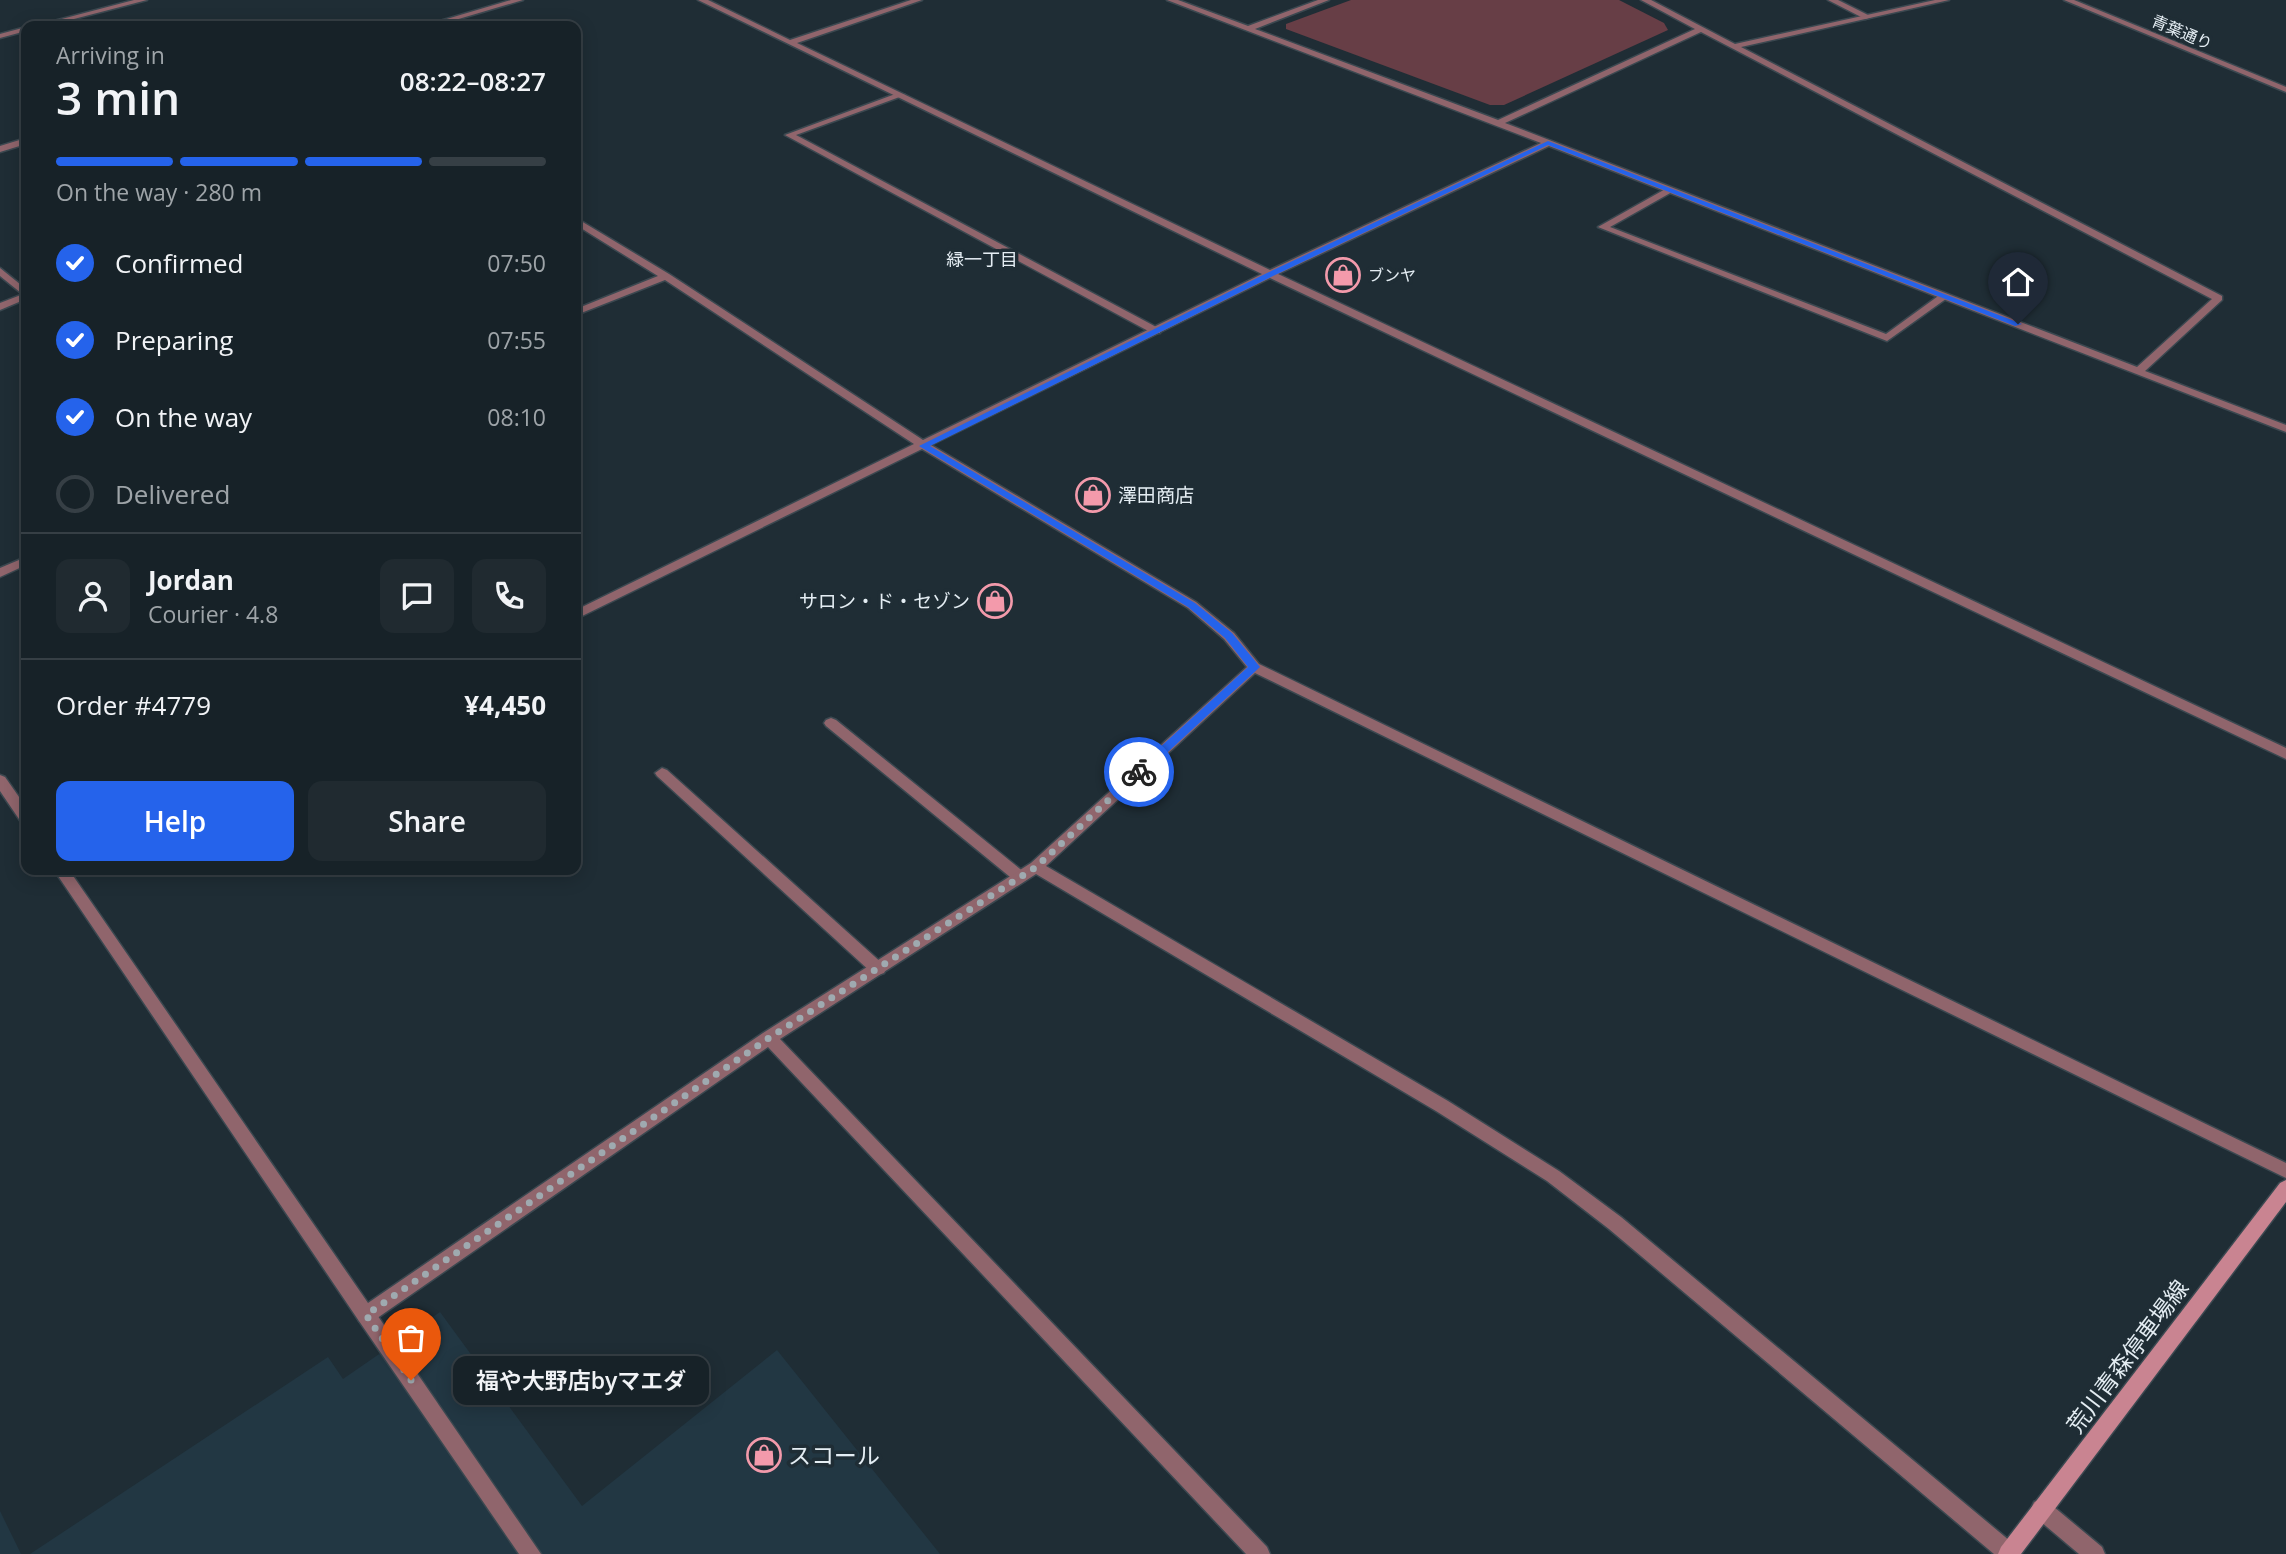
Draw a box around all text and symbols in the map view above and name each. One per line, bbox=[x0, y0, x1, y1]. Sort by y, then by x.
street label: 青葉通り bbox=[2148, 9, 2216, 55]
text: Arriving in bbox=[56, 39, 165, 71]
text: 08:22–08:27 bbox=[400, 63, 546, 99]
text: 3 min bbox=[56, 66, 180, 128]
text: On the way · 280 m bbox=[56, 176, 262, 208]
icon: check bbox=[56, 244, 94, 282]
text: Confirmed bbox=[115, 245, 243, 281]
text: 07:50 bbox=[487, 247, 546, 279]
district label: 緑一丁目 bbox=[946, 247, 1018, 271]
pin bbox=[1988, 252, 2048, 324]
shop icon: ブンヤ bbox=[1324, 256, 1362, 294]
icon: home bbox=[1999, 263, 2037, 301]
place label: ブンヤ bbox=[1368, 264, 1416, 286]
icon: check bbox=[56, 321, 94, 359]
text: Preparing bbox=[115, 322, 233, 358]
text: 07:55 bbox=[487, 324, 546, 356]
icon: check bbox=[56, 398, 94, 436]
text: On the way bbox=[115, 399, 252, 435]
text: 08:10 bbox=[487, 401, 546, 433]
text: Delivered bbox=[115, 476, 230, 512]
shop icon: 澤田商店 bbox=[1074, 476, 1112, 514]
place label: 澤田商店 bbox=[1118, 482, 1194, 508]
button: person bbox=[56, 559, 130, 633]
button: chat bbox=[380, 559, 454, 633]
button: phone bbox=[472, 559, 546, 633]
text: Jordan bbox=[148, 562, 234, 598]
shop icon: サロン・ド・セゾン bbox=[976, 582, 1014, 620]
place label: サロン・ド・セゾン bbox=[799, 588, 970, 614]
text: Courier · 4.8 bbox=[148, 598, 278, 630]
text: Order #4779 bbox=[56, 687, 211, 723]
text: ¥4,450 bbox=[464, 687, 546, 723]
courier bbox=[1104, 737, 1174, 807]
icon: bike bbox=[1120, 753, 1158, 791]
button: Help bbox=[56, 781, 294, 861]
button: Share bbox=[308, 781, 546, 861]
street label: 荒川青森停車場線 bbox=[2059, 1273, 2195, 1439]
pin bbox=[381, 1308, 441, 1380]
icon: bag bbox=[392, 1319, 430, 1357]
callout: 福や大野店byマエダ bbox=[453, 1356, 708, 1404]
text: 福や大野店byマエダ bbox=[476, 1364, 686, 1396]
shop icon: スコール bbox=[745, 1436, 783, 1474]
place label: スコール bbox=[788, 1439, 880, 1471]

